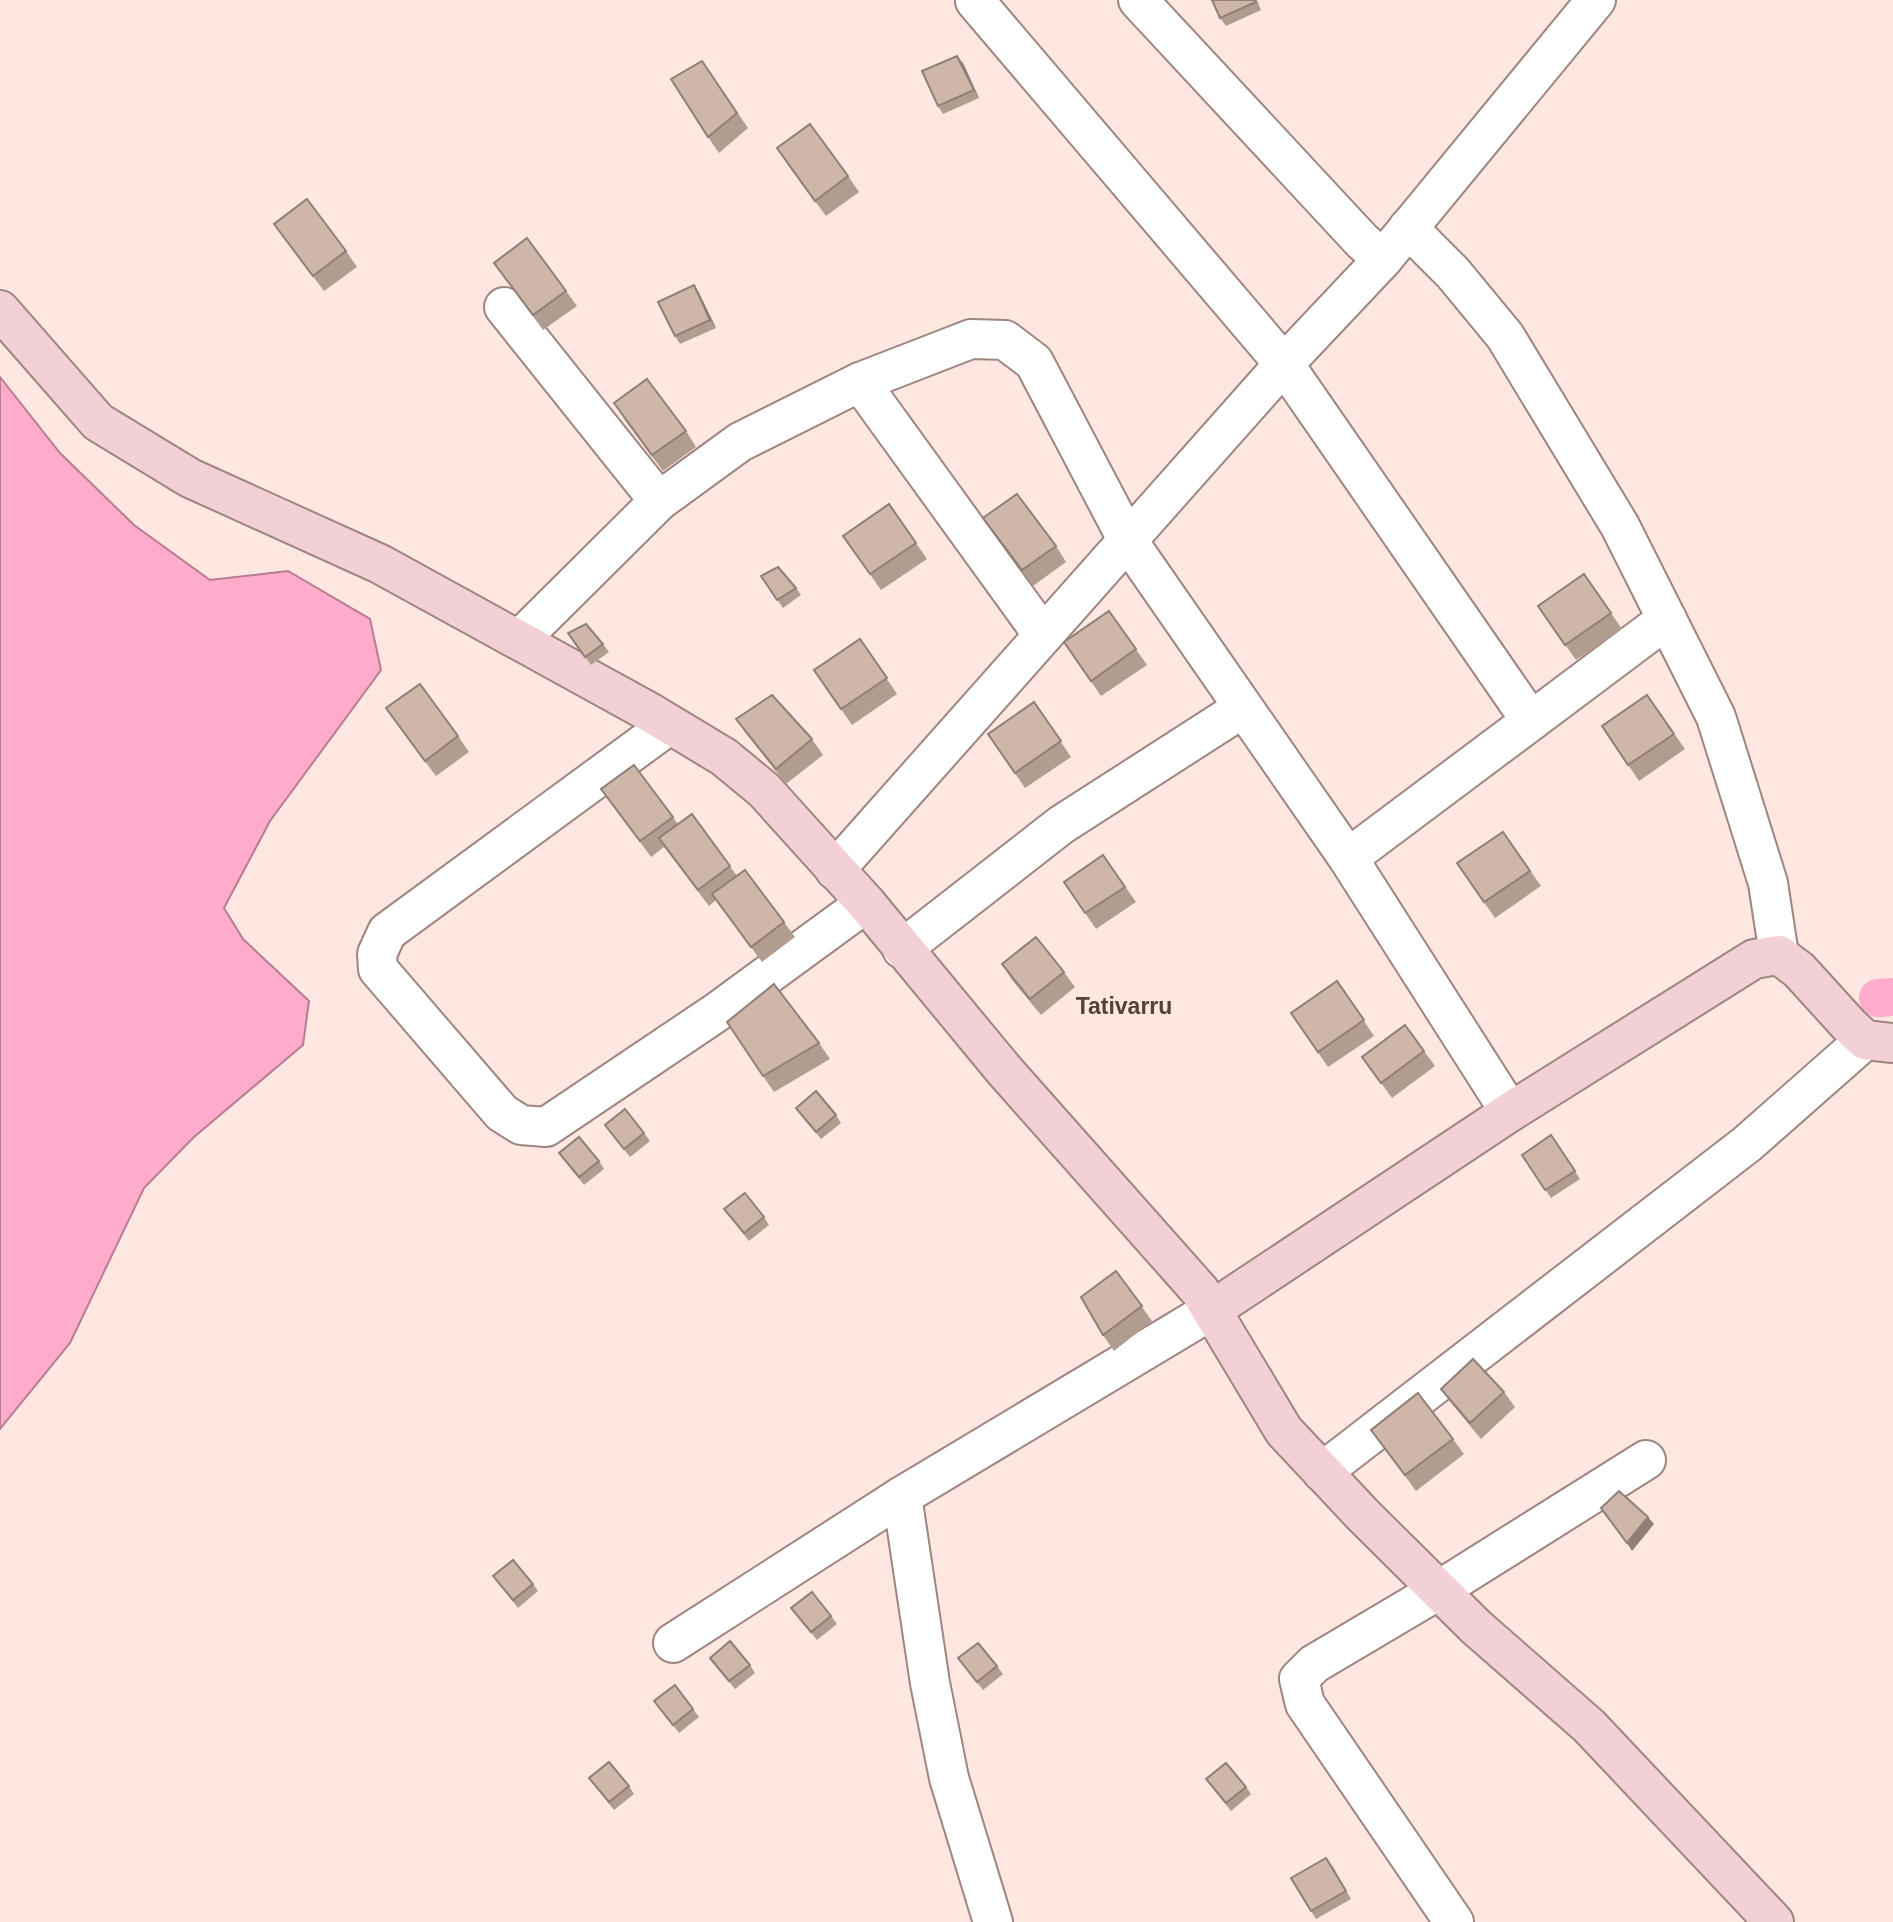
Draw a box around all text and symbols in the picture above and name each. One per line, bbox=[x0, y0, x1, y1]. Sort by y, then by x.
district label: Tativarru bbox=[1076, 993, 1172, 1019]

